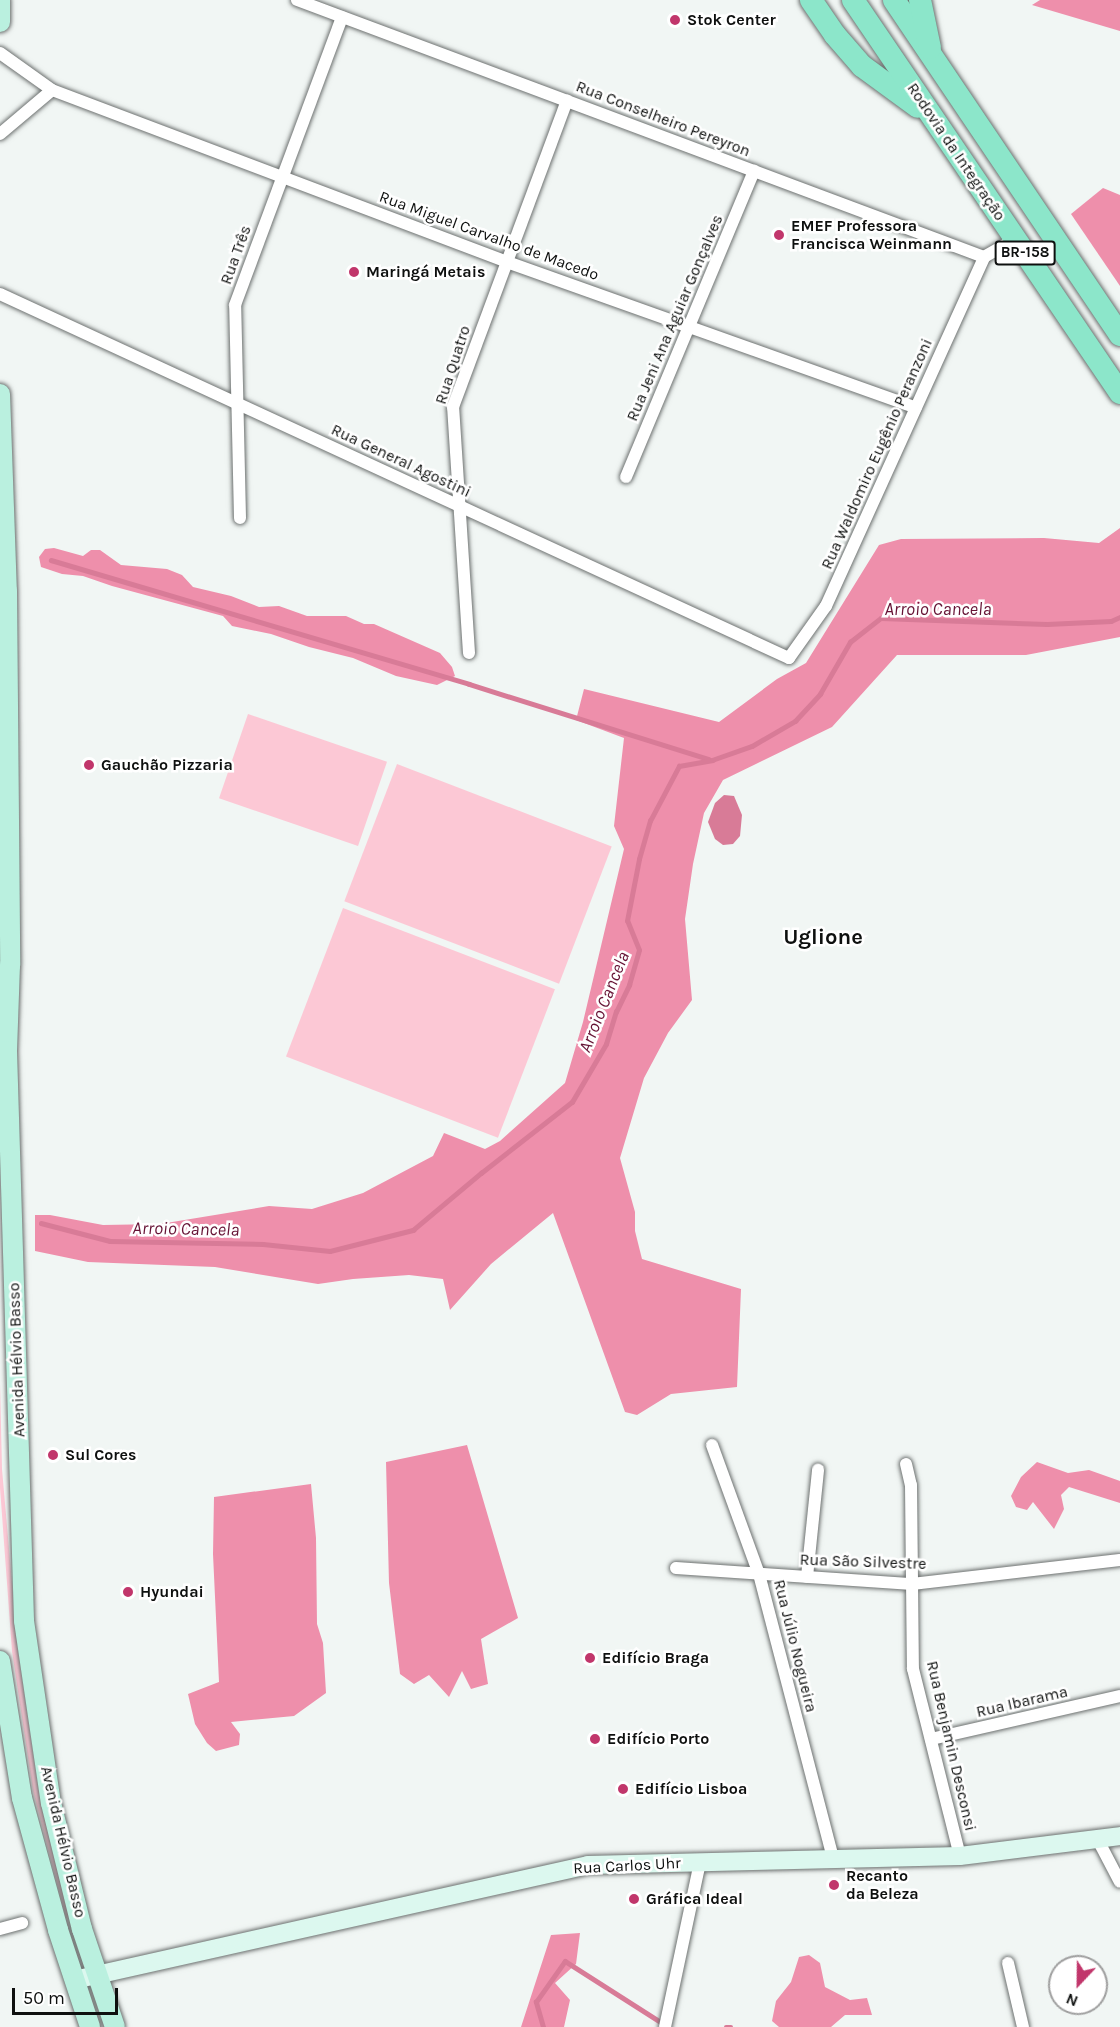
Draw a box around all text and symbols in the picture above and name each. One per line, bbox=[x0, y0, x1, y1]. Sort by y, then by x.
place label: Stok Center bbox=[687, 10, 776, 30]
marker: Stok Center bbox=[668, 13, 682, 27]
street label: Rua Conselheiro Pereyron bbox=[573, 77, 753, 161]
street label: Rodovia da Integração bbox=[903, 79, 1009, 225]
street label: Rua Miguel Carvalho de Macedo bbox=[377, 187, 601, 285]
street label: Rua Jeni Ana Aguiar Gonçalves bbox=[623, 212, 727, 424]
place label: EMEF Professora Francisca Weinmann bbox=[791, 216, 952, 254]
street label: Rua Três bbox=[216, 223, 256, 287]
marker: EMEF Professora Francisca Weinmann bbox=[772, 228, 786, 242]
road number: BR-158 bbox=[994, 241, 1056, 265]
place label: Maringá Metais bbox=[366, 262, 485, 282]
marker: Maringá Metais bbox=[347, 265, 361, 279]
street label: Rua Quatro bbox=[431, 323, 475, 407]
street label: Rua Waldomiro Eugênio Peranzoni bbox=[817, 336, 937, 572]
street label: Rua General Agostini bbox=[328, 420, 474, 502]
water label: Arroio Cancela bbox=[884, 598, 992, 620]
place label: Gauchão Pizzaria bbox=[101, 755, 233, 775]
marker: Gauchão Pizzaria bbox=[82, 758, 96, 772]
district label: Uglione bbox=[783, 925, 863, 951]
water label: Arroio Cancela bbox=[574, 948, 634, 1056]
water label: Arroio Cancela bbox=[132, 1217, 240, 1241]
street label: Avenida Hélvio Basso bbox=[5, 1282, 29, 1438]
place label: Sul Cores bbox=[65, 1445, 137, 1465]
marker: Sul Cores bbox=[46, 1448, 60, 1462]
street label: Rua São Silvestre bbox=[799, 1550, 927, 1574]
street label: Rua Júlio Nogueira bbox=[769, 1578, 821, 1714]
place label: Hyundai bbox=[140, 1582, 204, 1602]
marker: Hyundai bbox=[121, 1585, 135, 1599]
place label: Edifício Braga bbox=[602, 1648, 709, 1668]
marker: Edifício Braga bbox=[583, 1651, 597, 1665]
street label: Rua Benjamin Desconsi bbox=[922, 1659, 980, 1833]
street label: Rua Ibarama bbox=[974, 1682, 1070, 1722]
place label: Edifício Porto bbox=[607, 1729, 709, 1749]
marker: Edifício Porto bbox=[588, 1732, 602, 1746]
street label: Avenida Hélvio Basso bbox=[36, 1764, 90, 1920]
place label: Edifício Lisboa bbox=[635, 1779, 747, 1799]
marker: Edifício Lisboa bbox=[616, 1782, 630, 1796]
street label: Rua Carlos Uhr bbox=[573, 1854, 681, 1878]
place label: Recanto da Beleza bbox=[846, 1866, 919, 1904]
marker: Recanto da Beleza bbox=[827, 1878, 841, 1892]
place label: Gráfica Ideal bbox=[646, 1889, 743, 1909]
marker: Gráfica Ideal bbox=[627, 1892, 641, 1906]
north arrow bbox=[1048, 1955, 1108, 2015]
scale bar bbox=[15, 1976, 122, 2014]
text: 50 m bbox=[23, 1987, 65, 2009]
text: N bbox=[1063, 1989, 1081, 2011]

